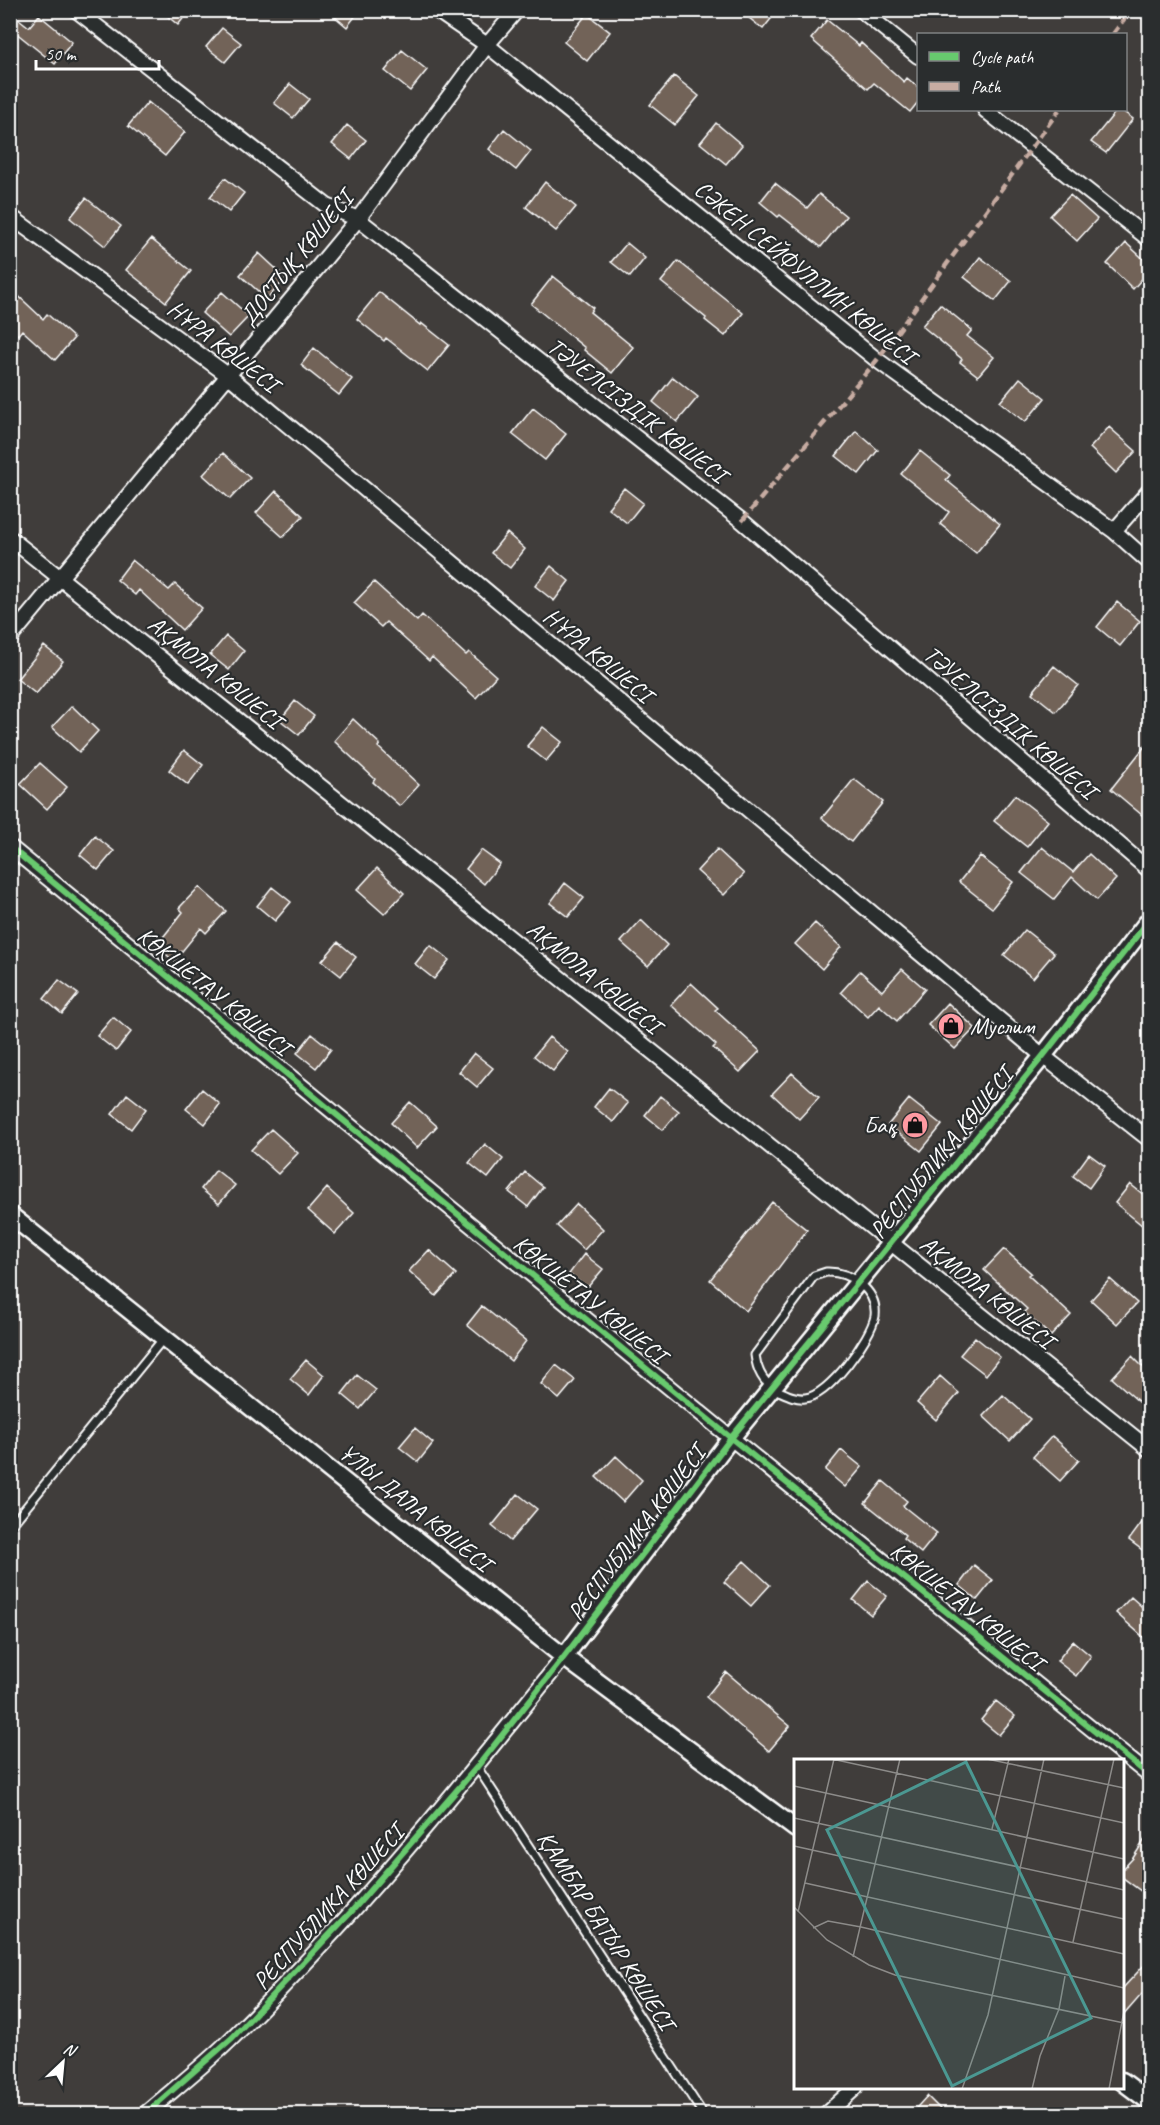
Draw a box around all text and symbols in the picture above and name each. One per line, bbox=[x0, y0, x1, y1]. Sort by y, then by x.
scale bar bbox=[36, 33, 159, 71]
legend bbox=[917, 33, 1127, 111]
text: 50 m bbox=[45, 43, 78, 65]
text: Cycle path bbox=[971, 46, 1034, 68]
text: Path bbox=[971, 76, 1001, 98]
street label: СӘКЕН СЕЙФУЛЛИН КӨШЕСІ bbox=[689, 174, 926, 374]
street label: ДОСТЫҚ КӨШЕСІ bbox=[233, 181, 363, 331]
street label: НҰРА КӨШЕСІ bbox=[162, 293, 289, 402]
street label: ТӘУЕЛСІЗДІК КӨШЕСІ bbox=[542, 331, 737, 492]
street label: НҰРА КӨШЕСІ bbox=[538, 601, 663, 713]
street label: АҚМОЛА КӨШЕСІ bbox=[142, 609, 292, 738]
street label: ТӘУЕЛСІЗДІК КӨШЕСІ bbox=[918, 639, 1106, 809]
street label: АҚМОЛА КӨШЕСІ bbox=[521, 914, 671, 1043]
street label: КӨКШЕТАУ КӨШЕСІ bbox=[132, 920, 301, 1065]
shop icon: Муслим bbox=[936, 1011, 966, 1041]
place label: Муслим bbox=[970, 1011, 1036, 1041]
street label: РЕСПУБЛИКА КӨШЕСІ bbox=[863, 1057, 1022, 1244]
place label: Бақ bbox=[864, 1110, 897, 1140]
shop icon: Бақ bbox=[900, 1110, 930, 1140]
street label: КӨКШЕТАУ КӨШЕСІ bbox=[508, 1228, 677, 1373]
street label: АҚМОЛА КӨШЕСІ bbox=[914, 1229, 1064, 1358]
street label: РЕСПУБЛИКА КӨШЕСІ bbox=[561, 1435, 715, 1626]
street label: ҰЛЫ ДАЛА КӨШЕСІ bbox=[333, 1436, 502, 1581]
street label: КӨКШЕТАУ КӨШЕСІ bbox=[885, 1535, 1054, 1680]
inset map bbox=[794, 1759, 1124, 2089]
street label: РЕСПУБЛИКА КӨШЕСІ bbox=[246, 1815, 413, 1995]
street label: ҚАМБАР БАТЫР КӨШЕСІ bbox=[531, 1825, 684, 2039]
north arrow bbox=[33, 2032, 93, 2092]
text: N bbox=[60, 2038, 81, 2062]

